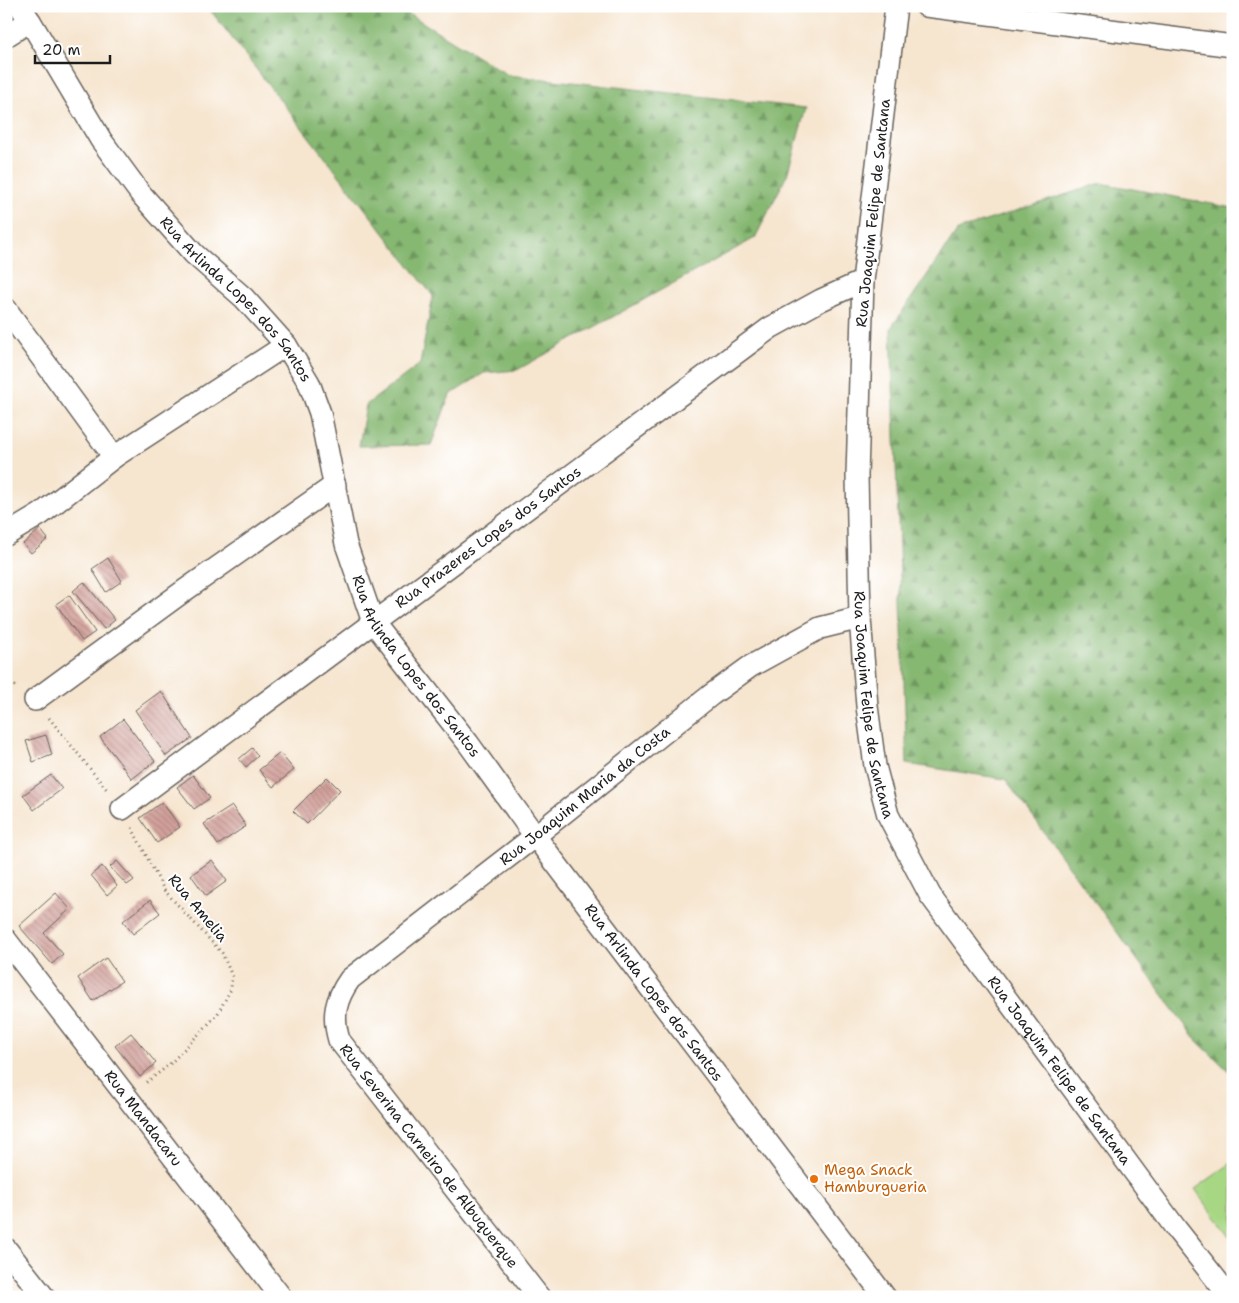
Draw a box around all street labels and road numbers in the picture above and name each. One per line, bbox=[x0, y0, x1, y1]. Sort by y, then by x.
street label: Rua Joaquim Felipe de Santana bbox=[851, 97, 895, 328]
street label: Rua Arlinda Lopes dos Santos bbox=[155, 212, 316, 386]
street label: Rua Prazeres Lopes dos Santos bbox=[391, 462, 585, 613]
street label: Rua Arlinda Lopes dos Santos bbox=[348, 572, 485, 761]
street label: Rua Joaquim Felipe de Santana bbox=[849, 591, 899, 822]
street label: Rua Joaquim Maria da Costa bbox=[495, 721, 675, 870]
street label: Rua Amelia bbox=[164, 870, 233, 947]
street label: Rua Arlinda Lopes dos Santos bbox=[580, 900, 728, 1085]
street label: Rua Joaquim Felipe de Santana bbox=[983, 972, 1136, 1170]
street label: Rua Severina Carneiro de Albuquerque bbox=[335, 1040, 523, 1272]
street label: Rua Mandacaru bbox=[100, 1066, 187, 1170]

